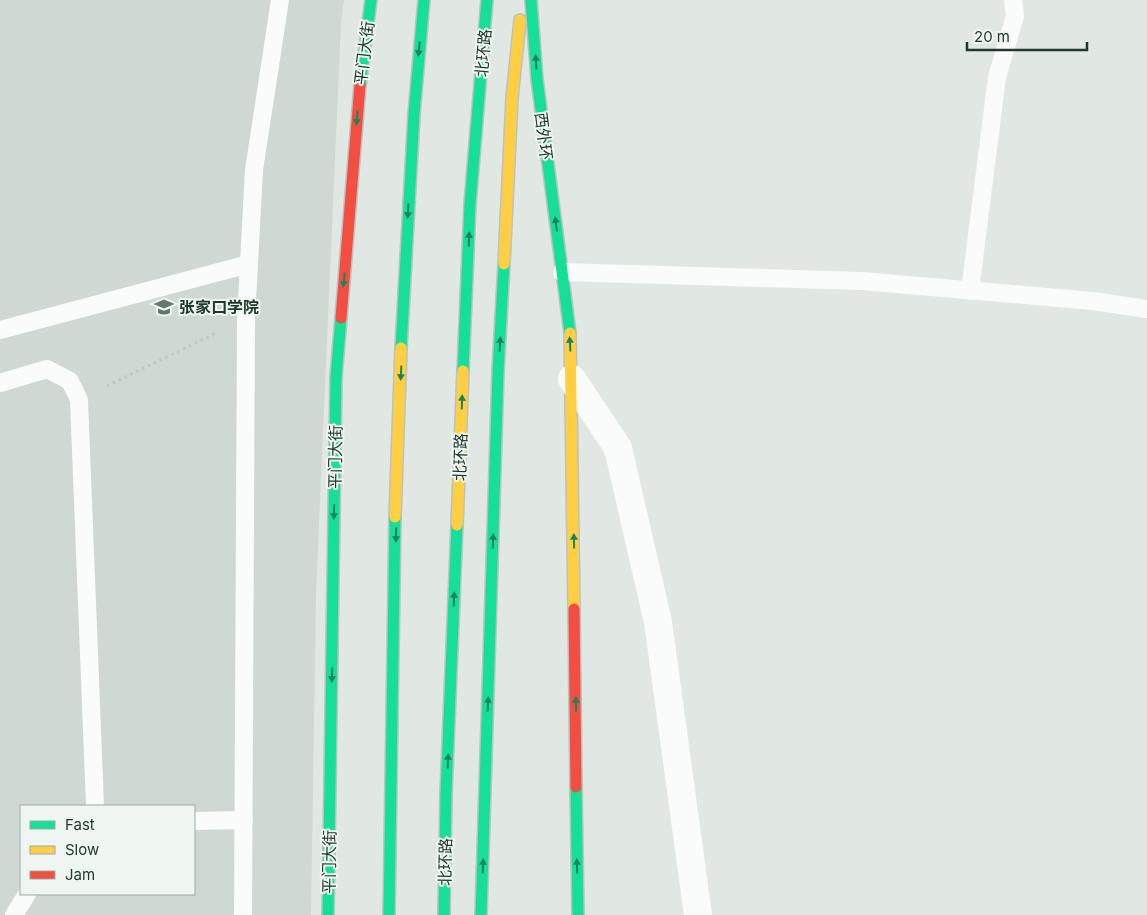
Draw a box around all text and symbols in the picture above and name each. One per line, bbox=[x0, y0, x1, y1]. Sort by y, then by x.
street label: 平门大街 bbox=[350, 20, 378, 86]
scale bar bbox=[967, 20, 1087, 52]
text: 20 m bbox=[974, 27, 1010, 46]
street label: 北环路 bbox=[471, 28, 495, 78]
one-way arrow bbox=[415, 41, 423, 57]
one-way arrow bbox=[532, 54, 540, 70]
one-way arrow bbox=[353, 110, 361, 126]
street label: 西外环 bbox=[531, 111, 557, 161]
one-way arrow bbox=[404, 203, 412, 219]
one-way arrow bbox=[551, 215, 559, 231]
one-way arrow bbox=[465, 231, 473, 247]
one-way arrow bbox=[340, 272, 348, 288]
school or university icon: 张家口学院 bbox=[153, 296, 175, 318]
place label: 张家口学院 bbox=[179, 297, 259, 317]
one-way arrow bbox=[496, 336, 504, 352]
one-way arrow bbox=[566, 336, 574, 352]
one-way arrow bbox=[396, 365, 404, 381]
one-way arrow bbox=[459, 393, 467, 409]
street label: 平门大街 bbox=[324, 425, 346, 489]
street label: 北环路 bbox=[449, 433, 471, 481]
one-way arrow bbox=[330, 504, 338, 520]
one-way arrow bbox=[392, 528, 400, 544]
one-way arrow bbox=[489, 533, 497, 549]
one-way arrow bbox=[570, 533, 578, 549]
one-way arrow bbox=[450, 591, 458, 607]
one-way arrow bbox=[328, 667, 336, 683]
one-way arrow bbox=[484, 696, 492, 712]
one-way arrow bbox=[571, 696, 579, 712]
one-way arrow bbox=[444, 753, 452, 769]
legend bbox=[20, 805, 195, 895]
text: Fast bbox=[65, 815, 95, 834]
street label: 平门大街 bbox=[318, 830, 340, 894]
street label: 北环路 bbox=[435, 838, 455, 886]
text: Slow bbox=[65, 840, 99, 859]
one-way arrow bbox=[479, 858, 487, 874]
one-way arrow bbox=[573, 858, 581, 874]
text: Jam bbox=[65, 865, 95, 884]

